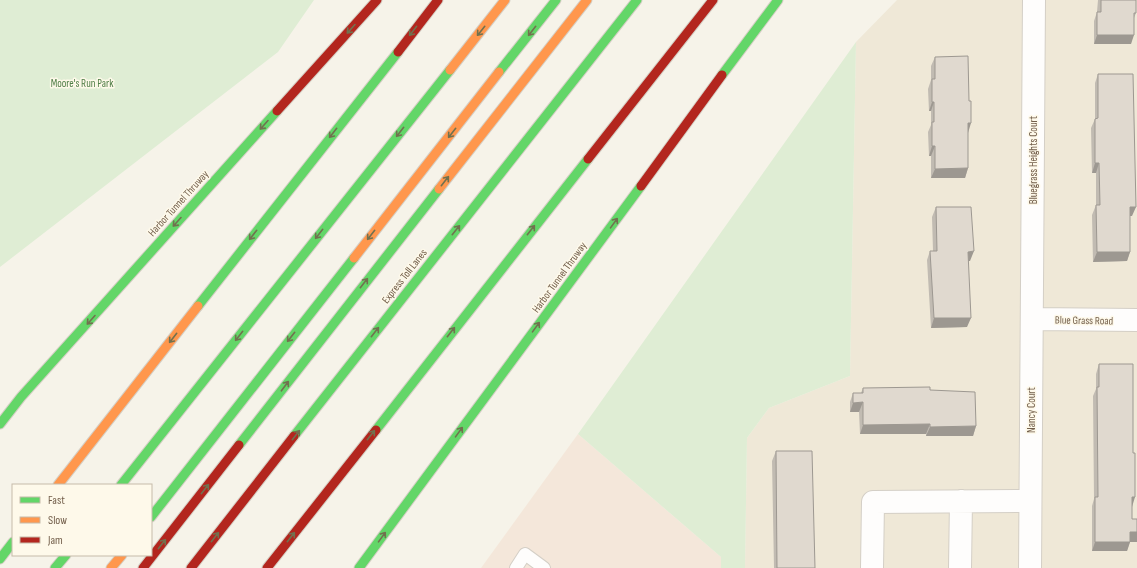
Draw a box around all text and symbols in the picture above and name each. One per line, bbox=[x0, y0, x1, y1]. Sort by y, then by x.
one-way arrow bbox=[346, 24, 356, 34]
one-way arrow bbox=[409, 25, 418, 36]
one-way arrow bbox=[476, 25, 485, 36]
one-way arrow bbox=[528, 25, 536, 36]
park label: Moore's Run Park bbox=[51, 77, 114, 90]
street label: Bluegrass Heights Court bbox=[1027, 115, 1040, 204]
one-way arrow bbox=[259, 120, 268, 131]
one-way arrow bbox=[395, 127, 404, 138]
one-way arrow bbox=[447, 127, 456, 138]
one-way arrow bbox=[329, 128, 338, 139]
street label: Harbor Tunnel Thruway bbox=[145, 167, 212, 239]
one-way arrow bbox=[440, 176, 449, 187]
one-way arrow bbox=[173, 217, 182, 227]
one-way arrow bbox=[609, 217, 618, 228]
one-way arrow bbox=[527, 224, 535, 235]
one-way arrow bbox=[451, 225, 460, 236]
one-way arrow bbox=[315, 229, 323, 240]
one-way arrow bbox=[367, 229, 376, 240]
one-way arrow bbox=[249, 230, 257, 241]
street label: Harbor Tunnel Thruway bbox=[529, 239, 590, 315]
street label: Express Toll Lanes bbox=[379, 246, 430, 306]
one-way arrow bbox=[360, 278, 368, 289]
street label: Blue Grass Road bbox=[1055, 313, 1114, 328]
one-way arrow bbox=[86, 314, 95, 325]
one-way arrow bbox=[532, 322, 541, 333]
one-way arrow bbox=[370, 327, 379, 337]
one-way arrow bbox=[447, 327, 455, 338]
one-way arrow bbox=[234, 331, 243, 342]
one-way arrow bbox=[169, 332, 177, 343]
one-way arrow bbox=[287, 332, 296, 343]
one-way arrow bbox=[280, 381, 289, 392]
street label: Nancy Court bbox=[1025, 386, 1038, 433]
one-way arrow bbox=[455, 427, 463, 438]
one-way arrow bbox=[291, 430, 300, 441]
one-way arrow bbox=[367, 430, 376, 441]
one-way arrow bbox=[201, 483, 209, 494]
legend bbox=[12, 484, 152, 556]
text: Fast bbox=[48, 493, 65, 508]
text: Slow bbox=[48, 513, 67, 528]
one-way arrow bbox=[378, 531, 386, 542]
one-way arrow bbox=[211, 532, 220, 543]
one-way arrow bbox=[287, 532, 295, 543]
text: Jam bbox=[47, 533, 63, 548]
one-way arrow bbox=[158, 538, 166, 549]

